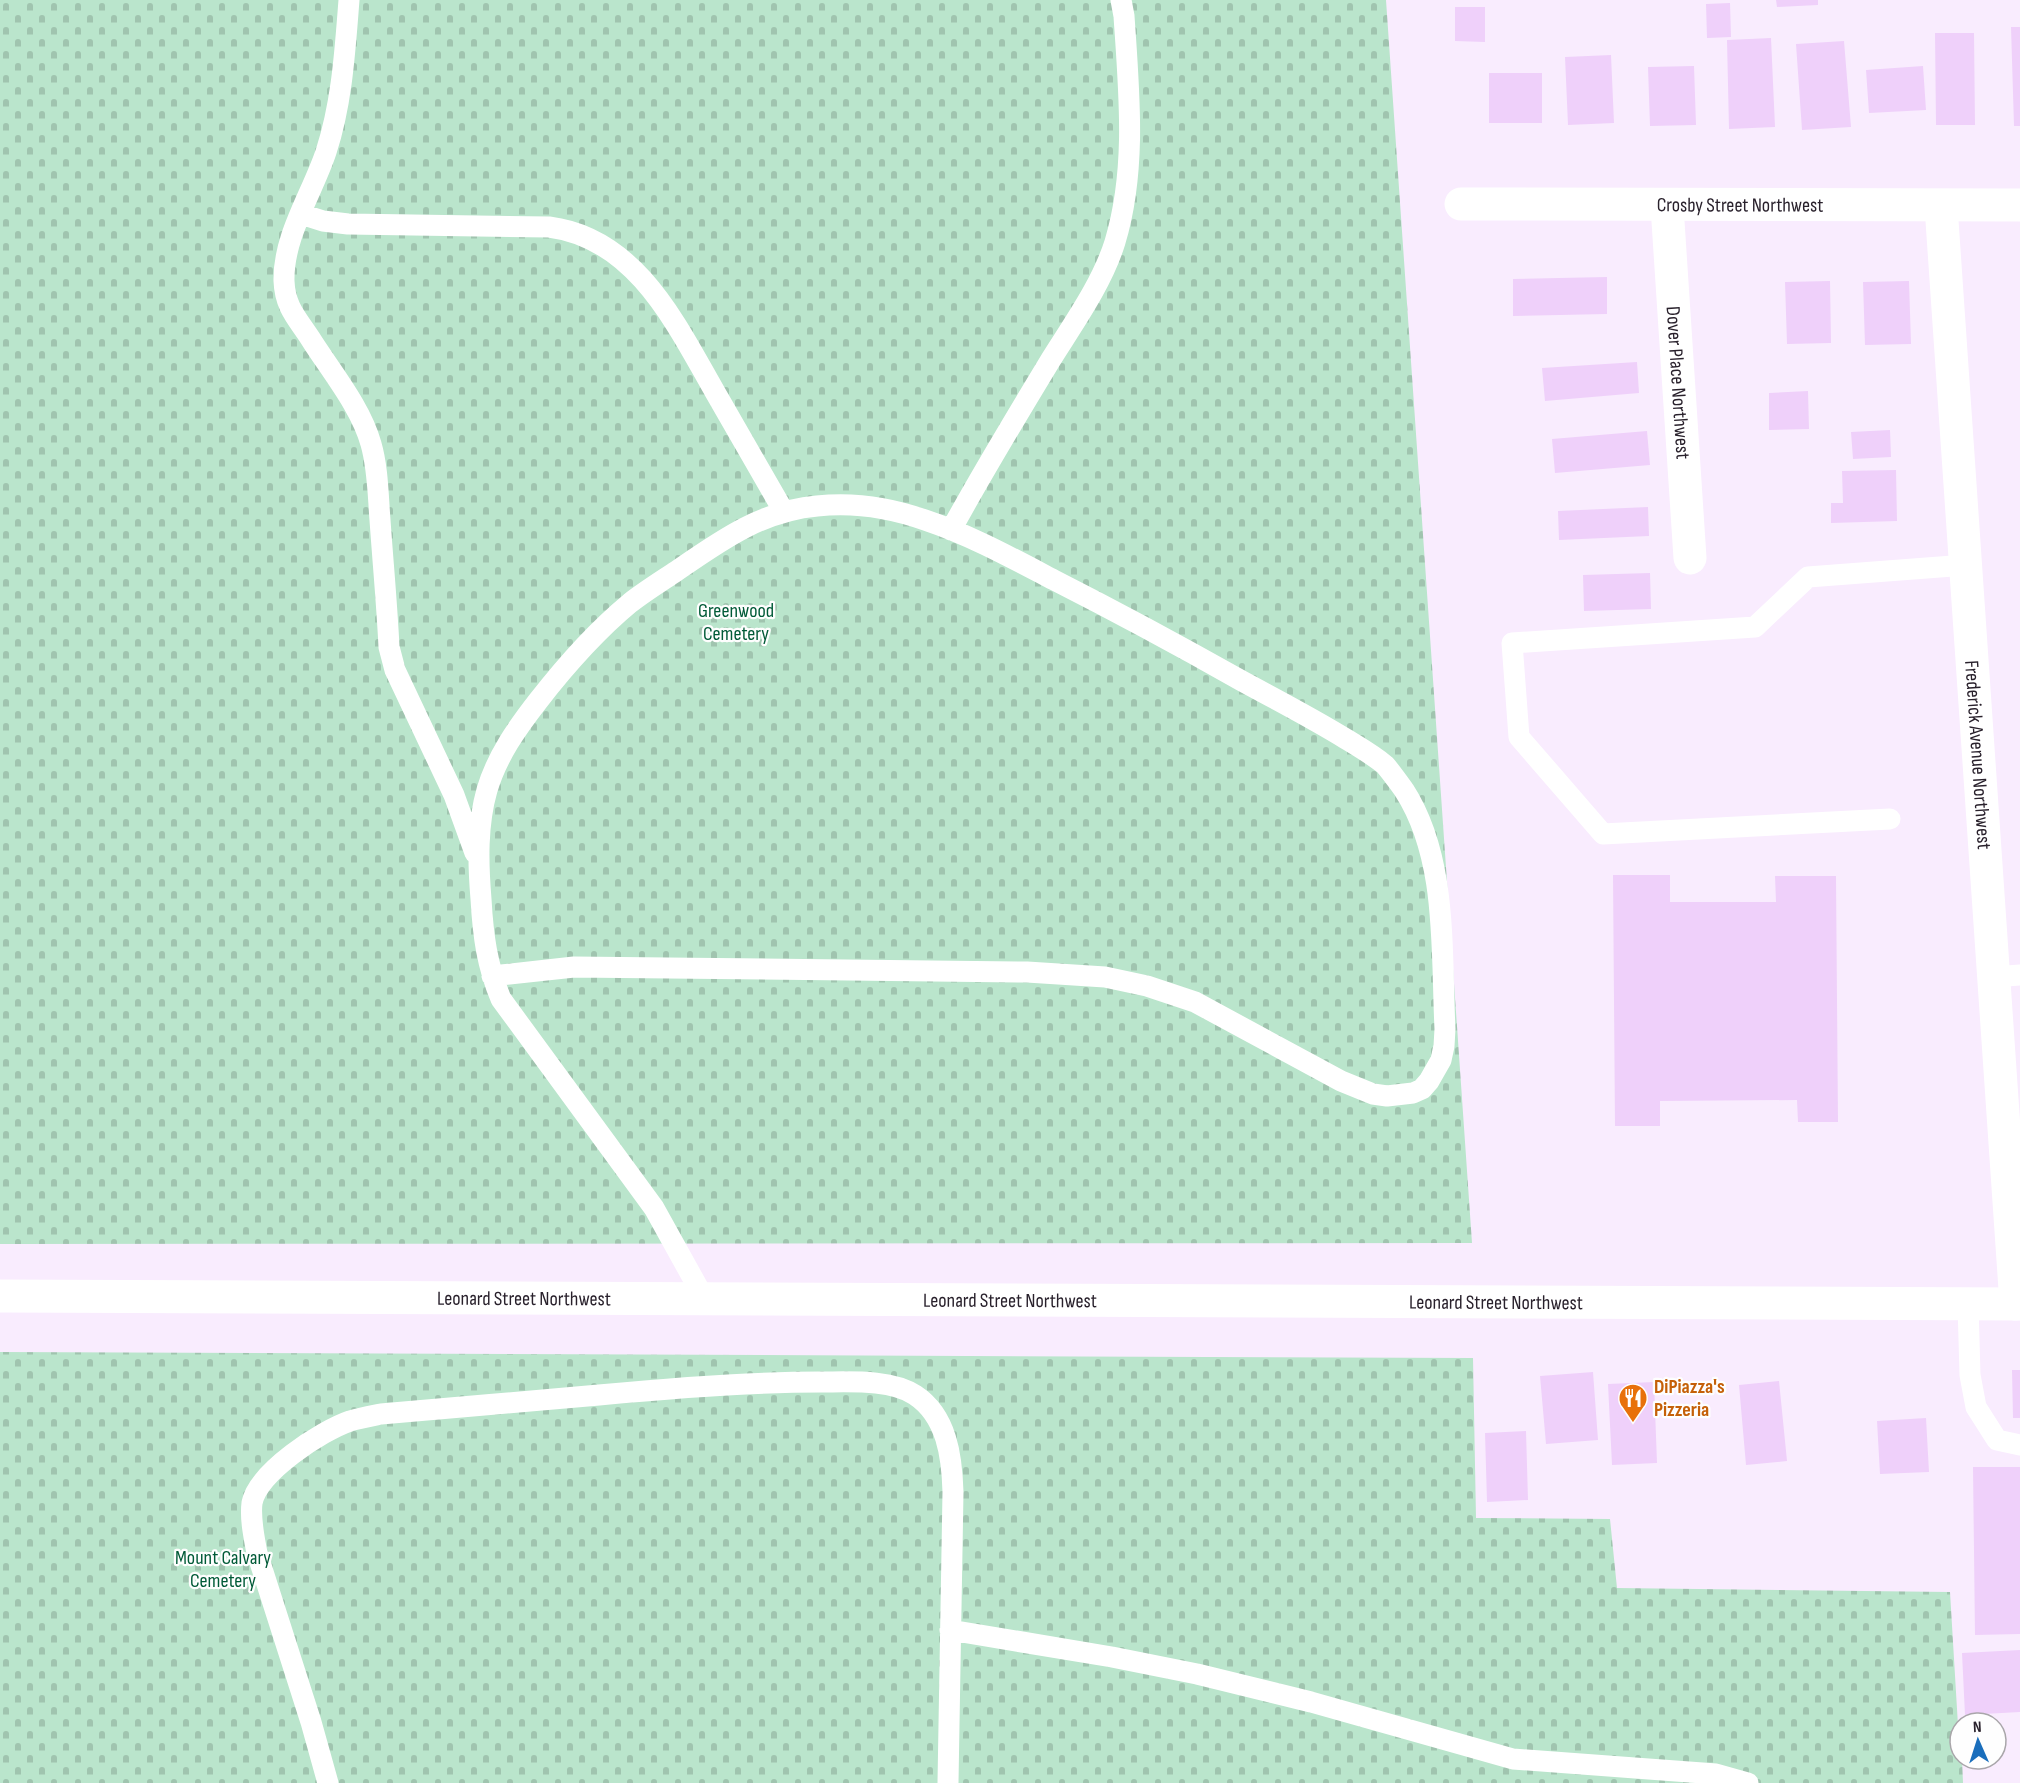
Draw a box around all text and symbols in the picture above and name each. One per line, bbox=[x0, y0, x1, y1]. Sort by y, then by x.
street label: Crosby Street Northwest bbox=[1657, 193, 1823, 218]
street label: Dover Place Northwest bbox=[1661, 305, 1695, 460]
park label: Greenwood Cemetery bbox=[698, 599, 774, 646]
street label: Frederick Avenue Northwest bbox=[1959, 659, 1996, 850]
street label: Leonard Street Northwest bbox=[437, 1287, 611, 1311]
street label: Leonard Street Northwest bbox=[923, 1289, 1097, 1313]
street label: Leonard Street Northwest bbox=[1409, 1291, 1583, 1315]
place label: DiPiazza's Pizzeria bbox=[1654, 1375, 1725, 1422]
restaurant icon: DiPiazza's Pizzeria bbox=[1617, 1382, 1649, 1424]
park label: Mount Calvary Cemetery bbox=[175, 1546, 271, 1593]
north arrow bbox=[1948, 1711, 2008, 1771]
text: N bbox=[1973, 1718, 1982, 1737]

